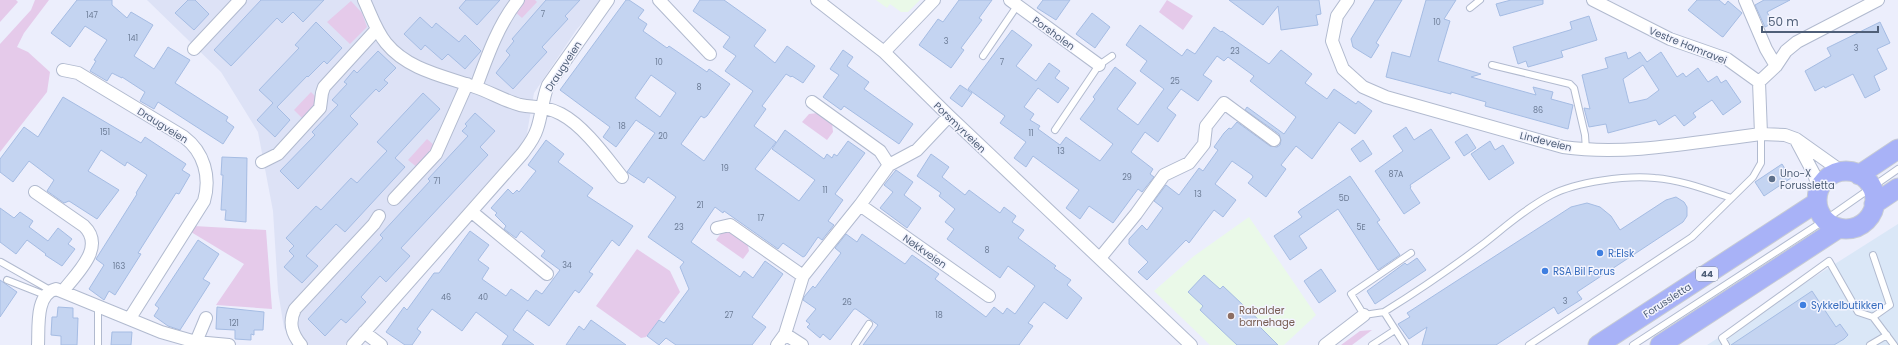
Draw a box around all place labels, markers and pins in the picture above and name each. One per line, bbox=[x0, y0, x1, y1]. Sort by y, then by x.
place label: Uno-X Forussletta bbox=[1780, 166, 1835, 193]
marker: Uno-X Forussletta bbox=[1767, 174, 1777, 184]
place label: R:Elsk bbox=[1608, 246, 1635, 261]
marker: R:Elsk bbox=[1595, 248, 1605, 258]
place label: RSA Bil Forus bbox=[1553, 264, 1615, 279]
marker: RSA Bil Forus bbox=[1540, 266, 1550, 276]
place label: Sykkelbutikken bbox=[1811, 298, 1884, 313]
marker: Sykkelbutikken bbox=[1798, 300, 1808, 310]
place label: Rabalder barnehage bbox=[1239, 303, 1295, 330]
marker: Rabalder barnehage bbox=[1226, 311, 1236, 321]

